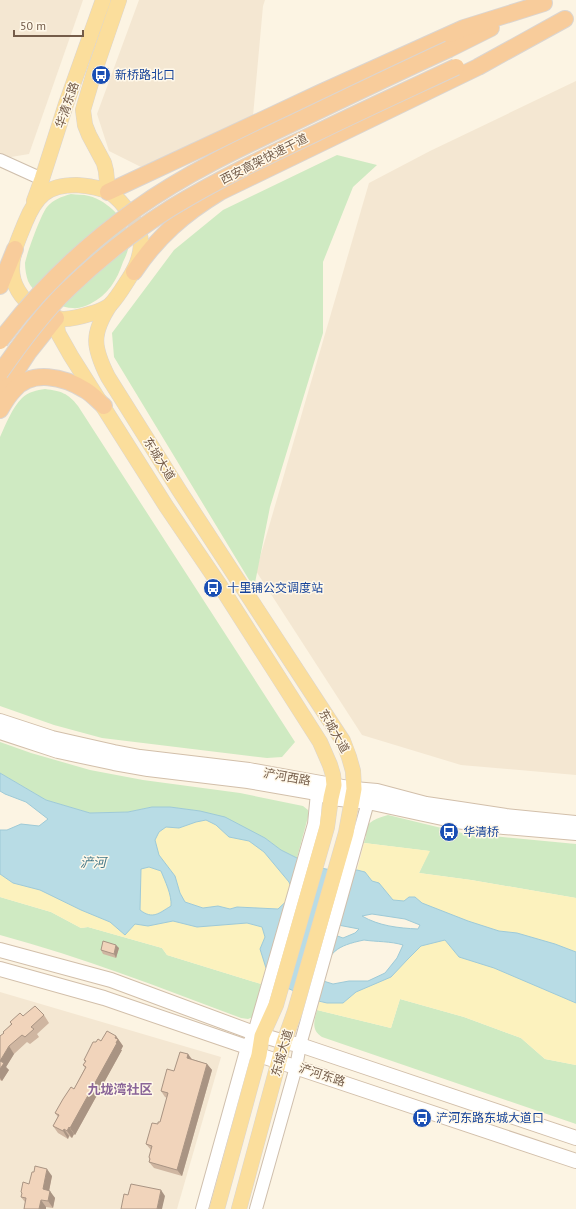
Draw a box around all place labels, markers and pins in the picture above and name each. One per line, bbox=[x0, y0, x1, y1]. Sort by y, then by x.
bus stop icon: 新桥路北口 bbox=[90, 64, 112, 86]
place label: 新桥路北口 bbox=[115, 67, 175, 82]
bus stop icon: 十里铺公交调度站 bbox=[202, 577, 224, 599]
place label: 十里铺公交调度站 bbox=[227, 580, 323, 595]
bus stop icon: 华清桥 bbox=[438, 821, 460, 843]
place label: 华清桥 bbox=[463, 824, 499, 839]
bus stop icon: 浐河东路东城大道口 bbox=[411, 1107, 433, 1129]
place label: 浐河东路东城大道口 bbox=[436, 1110, 544, 1125]

